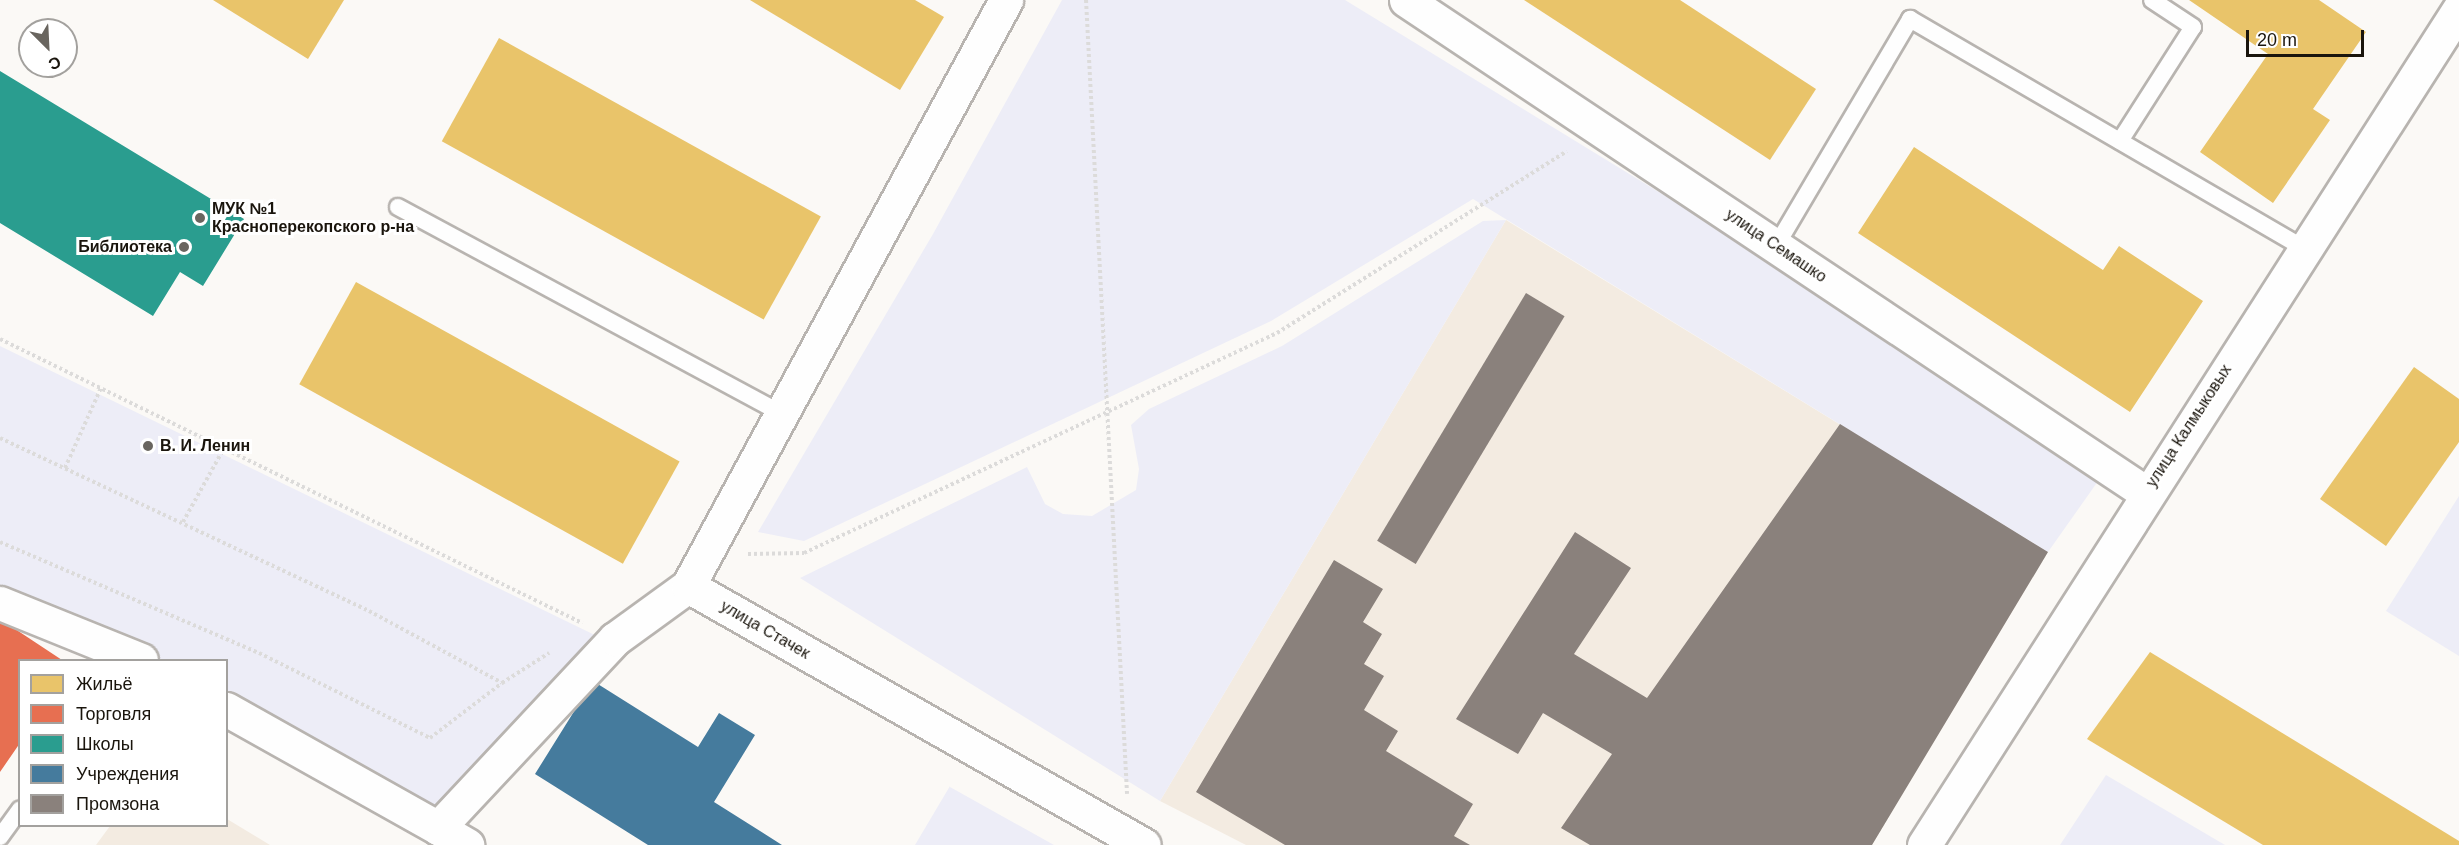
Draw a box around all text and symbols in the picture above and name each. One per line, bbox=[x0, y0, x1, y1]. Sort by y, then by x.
north arrow bbox=[18, 18, 78, 78]
scale bar bbox=[2249, 18, 2368, 56]
text: 20 m bbox=[2257, 30, 2297, 50]
text: С bbox=[46, 53, 63, 73]
place label: МУК №1 Красноперекопского р-на bbox=[212, 199, 414, 237]
street label: улица Семашко bbox=[1722, 205, 1830, 287]
marker: МУК №1 Красноперекопского р-на bbox=[193, 211, 207, 225]
place label: Библиотека bbox=[78, 237, 172, 257]
marker: Библиотека bbox=[177, 240, 191, 254]
street label: улица Калмыковых bbox=[2142, 361, 2236, 491]
place label: В. И. Ленин bbox=[160, 436, 250, 456]
marker: В. И. Ленин bbox=[141, 439, 155, 453]
street label: улица Стачек bbox=[717, 597, 813, 663]
legend bbox=[18, 659, 228, 827]
text: Жильё bbox=[76, 674, 133, 694]
text: Торговля bbox=[76, 704, 151, 724]
text: Школы bbox=[76, 734, 134, 754]
text: Учреждения bbox=[76, 764, 179, 784]
text: Промзона bbox=[76, 794, 159, 814]

